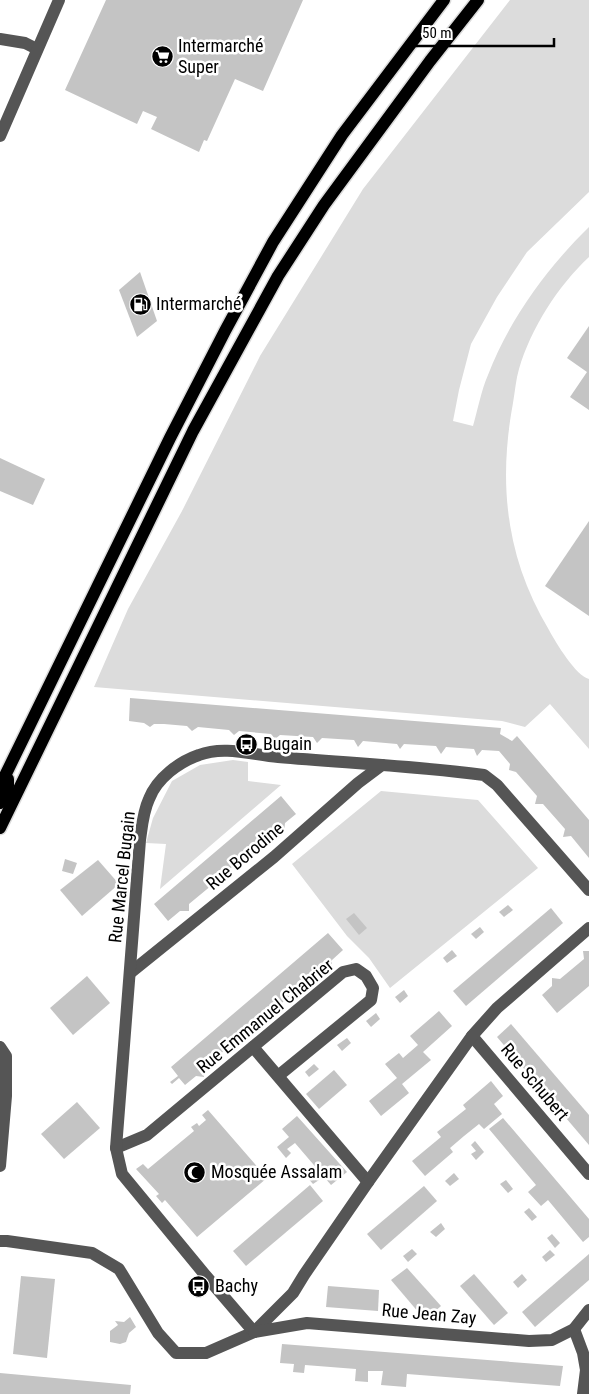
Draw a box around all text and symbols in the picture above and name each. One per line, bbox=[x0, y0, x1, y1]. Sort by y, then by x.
scale bar bbox=[414, 15, 554, 47]
text: 50 m bbox=[422, 24, 452, 42]
place label: Intermarché Super bbox=[178, 35, 263, 77]
supermarket icon: Intermarché Super bbox=[150, 44, 174, 68]
fuel station icon: Intermarché bbox=[128, 292, 152, 316]
place label: Intermarché bbox=[156, 293, 241, 314]
bus stop icon: Bugain bbox=[235, 732, 259, 756]
place label: Bugain bbox=[263, 733, 312, 754]
street label: Rue Marcel Bugain bbox=[104, 810, 139, 944]
street label: Rue Borodine bbox=[202, 817, 288, 894]
street label: Rue Emmanuel Chabrier bbox=[192, 954, 338, 1077]
street label: Rue Schubert bbox=[497, 1039, 574, 1125]
mosque icon: Mosquée Assalam bbox=[183, 1160, 207, 1184]
place label: Mosquée Assalam bbox=[211, 1161, 342, 1182]
bus stop icon: Bachy bbox=[187, 1274, 211, 1298]
place label: Bachy bbox=[215, 1275, 258, 1296]
street label: Rue Jean Zay bbox=[381, 1299, 478, 1328]

